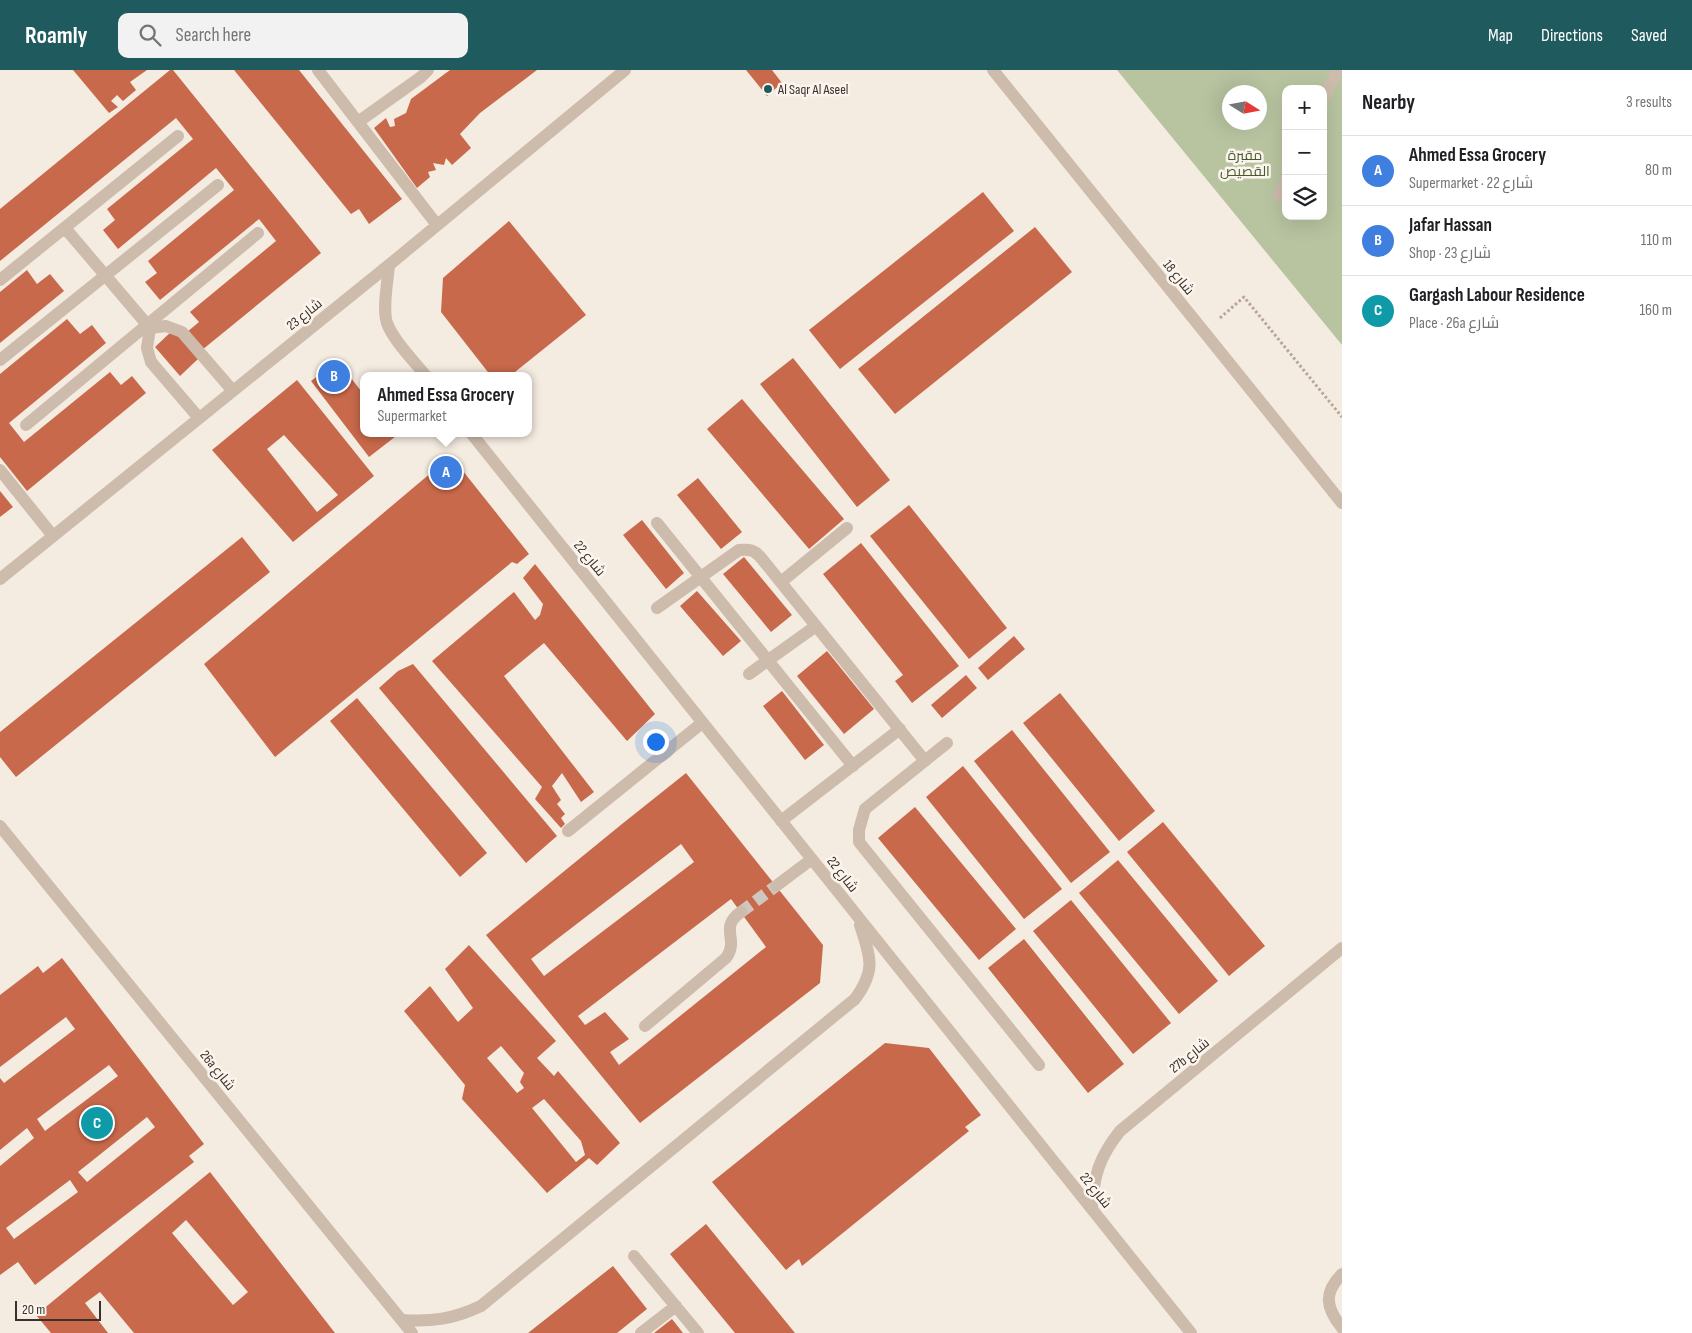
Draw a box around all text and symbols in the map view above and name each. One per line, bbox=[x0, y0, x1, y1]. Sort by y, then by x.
search box bbox=[118, 13, 468, 58]
text: Roamly bbox=[25, 21, 88, 50]
icon: search bbox=[136, 21, 164, 49]
text: Search here bbox=[176, 24, 251, 47]
text: Map bbox=[1488, 25, 1513, 46]
text: Directions bbox=[1541, 25, 1603, 46]
text: Saved bbox=[1631, 25, 1667, 46]
place label: Al Saqr Al Aseel bbox=[777, 81, 848, 98]
marker: Al Saqr Al Aseel bbox=[762, 83, 774, 95]
north arrow bbox=[1222, 85, 1267, 130]
map controls bbox=[1282, 85, 1327, 220]
button: + bbox=[1282, 85, 1327, 130]
text: Nearby bbox=[1362, 90, 1415, 115]
text: 3 results bbox=[1626, 93, 1672, 112]
button: − bbox=[1282, 130, 1327, 175]
text: Ahmed Essa Grocery bbox=[1409, 144, 1546, 167]
park label: مقبرة القصيص bbox=[1220, 147, 1270, 180]
text: A bbox=[1374, 161, 1382, 180]
text: 80 m bbox=[1645, 161, 1672, 180]
text: Supermarket · شارع 22 bbox=[1409, 174, 1533, 193]
button: layers bbox=[1282, 175, 1327, 220]
text: Jafar Hassan bbox=[1409, 214, 1492, 237]
text: B bbox=[1374, 231, 1382, 250]
text: 110 m bbox=[1641, 231, 1672, 250]
text: Shop · شارع 23 bbox=[1409, 244, 1491, 263]
street label: شارع 18 bbox=[1159, 256, 1198, 298]
text: Gargash Labour Residence bbox=[1409, 284, 1585, 307]
street label: شارع 23 bbox=[283, 295, 326, 334]
text: C bbox=[1374, 301, 1382, 320]
text: 160 m bbox=[1639, 301, 1672, 320]
text: Place · 26a شارع bbox=[1409, 314, 1499, 333]
pin: B bbox=[318, 357, 350, 395]
popup bbox=[360, 372, 532, 437]
text: Ahmed Essa Grocery bbox=[377, 384, 515, 407]
text: Supermarket bbox=[377, 407, 447, 426]
pin: A bbox=[430, 453, 462, 491]
street label: شارع 22 bbox=[570, 537, 609, 580]
your location bbox=[643, 729, 669, 755]
street label: شارع 22 bbox=[823, 853, 862, 896]
street label: 27b شارع bbox=[1166, 1034, 1213, 1077]
street label: 26a شارع bbox=[196, 1047, 239, 1094]
pin: C bbox=[81, 1104, 113, 1142]
street label: شارع 22 bbox=[1076, 1169, 1115, 1212]
scale bar bbox=[15, 1298, 101, 1321]
text: 20 m bbox=[22, 1301, 45, 1318]

